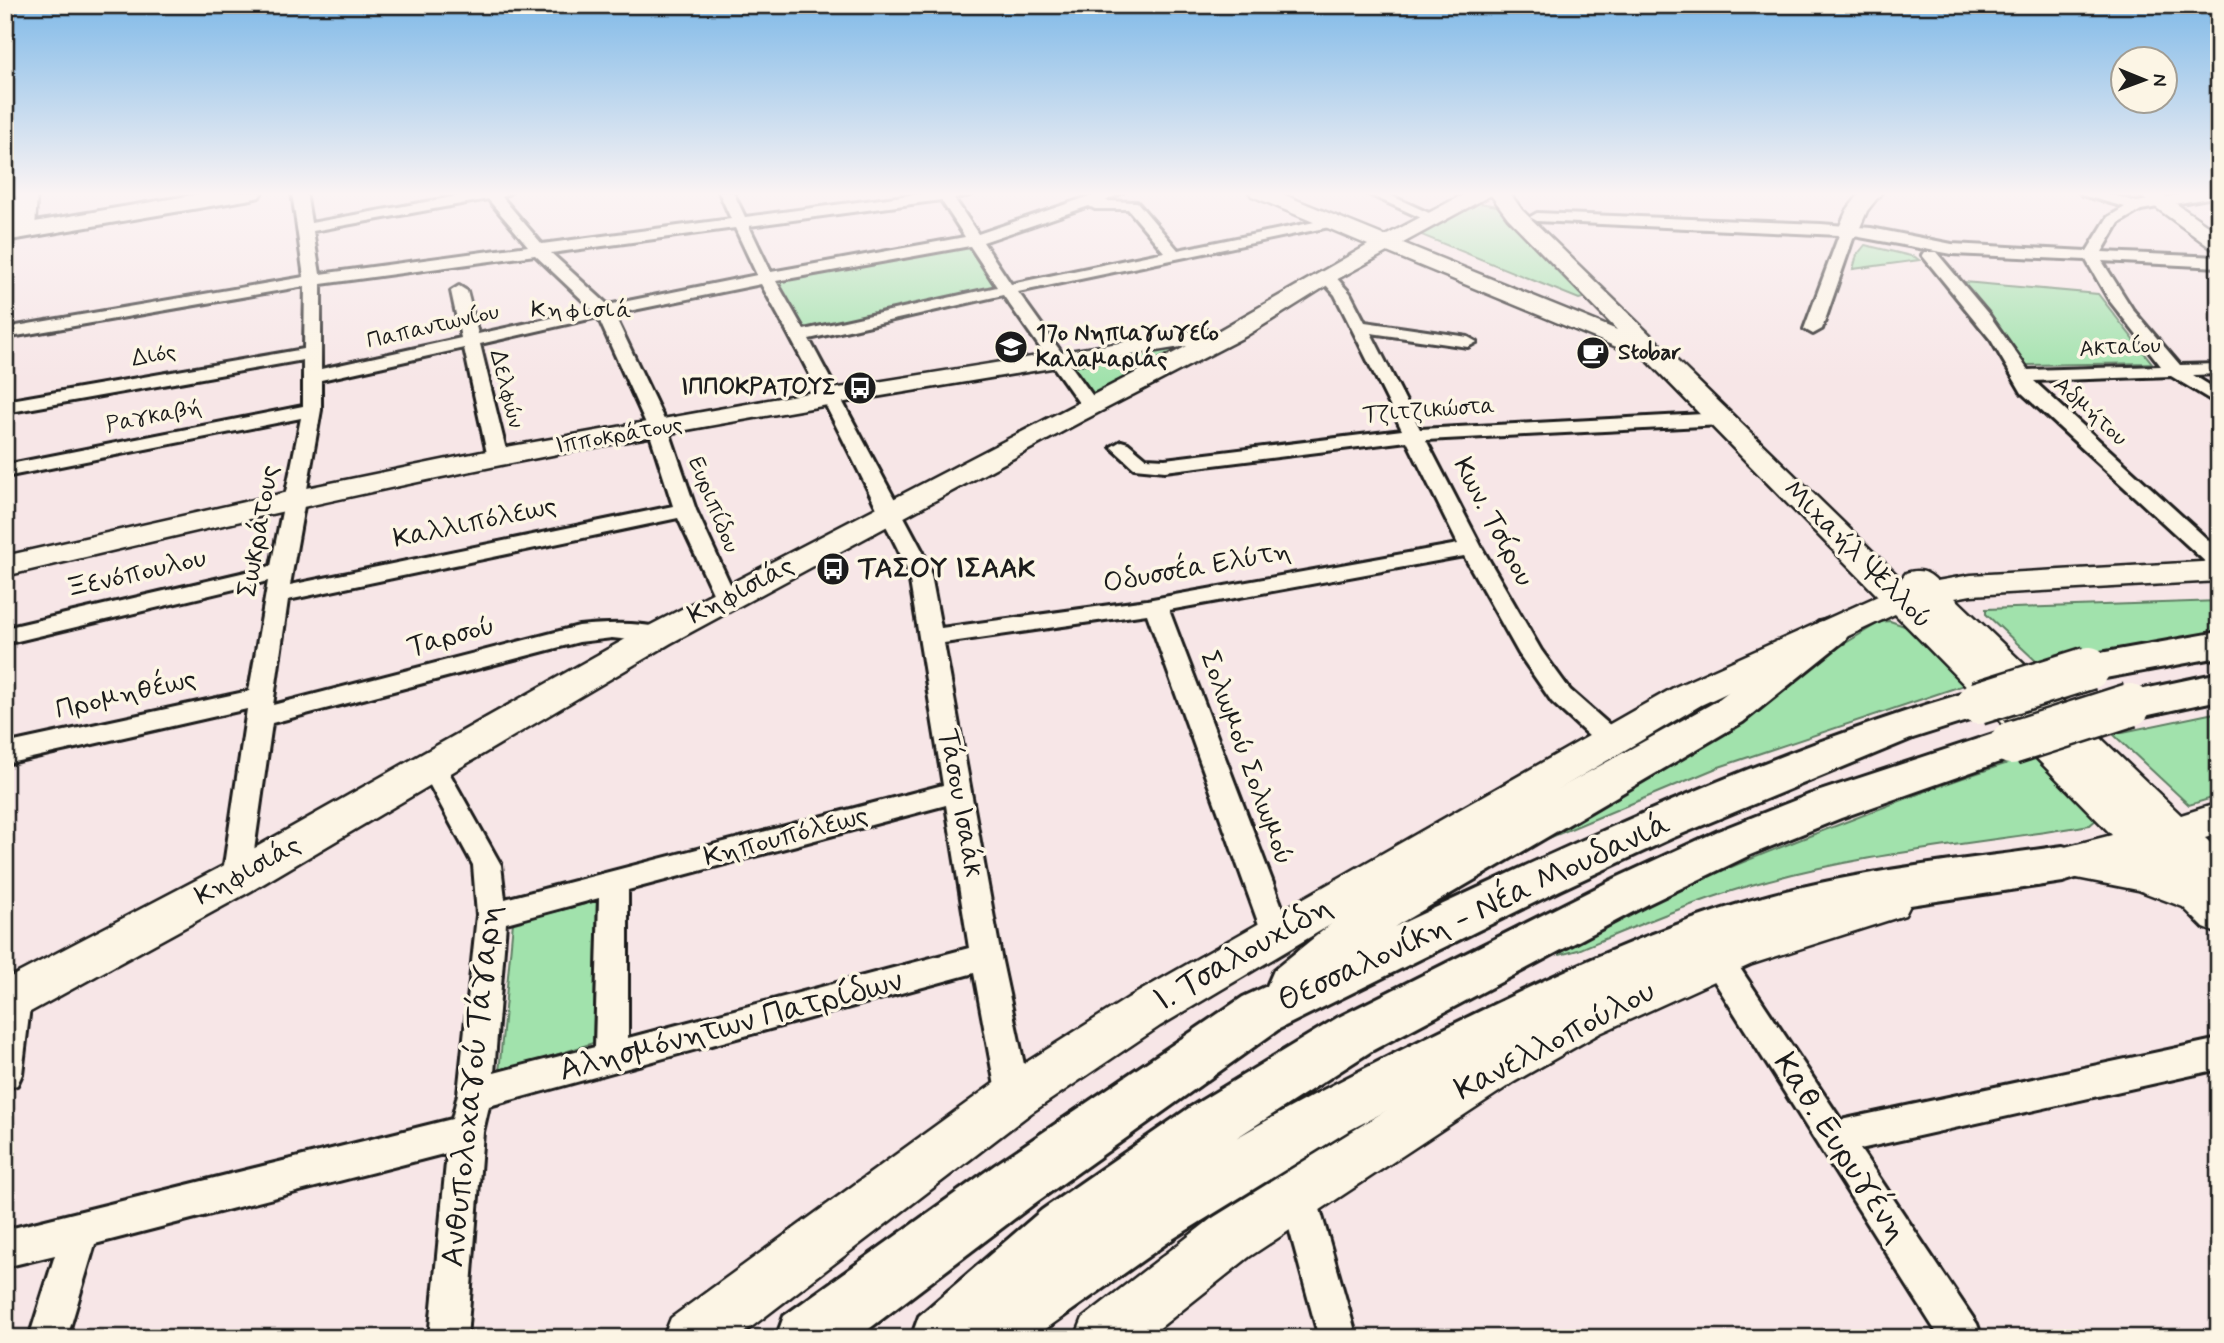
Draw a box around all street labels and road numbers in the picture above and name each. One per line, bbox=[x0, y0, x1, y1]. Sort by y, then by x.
street label: Παπαντωνίου bbox=[364, 297, 502, 357]
street label: Ακταίου bbox=[2078, 331, 2162, 365]
street label: Διός bbox=[129, 337, 179, 375]
street label: Δελφών bbox=[482, 347, 530, 431]
street label: Αδμήτου bbox=[2046, 371, 2134, 453]
street label: Τζιτζικώστα bbox=[1362, 391, 1496, 431]
street label: Ραγκαβή bbox=[104, 393, 204, 441]
street label: Ιπποκράτους bbox=[553, 410, 685, 462]
street label: Κων. Τσίρου bbox=[1443, 451, 1543, 593]
street label: Ευριπίδου bbox=[680, 452, 746, 558]
street label: Σωκράτους bbox=[229, 462, 289, 600]
street label: Μιχαήλ Ψελλού bbox=[1774, 472, 1940, 638]
street label: Καλλιπόλεως bbox=[390, 488, 560, 558]
street label: Οδυσσέα Ελύτη bbox=[1100, 533, 1294, 603]
street label: Ξενόπουλου bbox=[62, 540, 210, 608]
street label: Κηφισιάς bbox=[681, 547, 801, 635]
street label: Ταρσού bbox=[403, 608, 499, 666]
street label: Σολωμού Σολωμού bbox=[1190, 646, 1302, 870]
street label: Προμηθέως bbox=[52, 661, 200, 729]
street label: Τάσου Ισαάκ bbox=[929, 726, 991, 880]
street label: Κηπουπόλεως bbox=[700, 797, 872, 877]
street label: Θεσσαλονίκη - Νέα Μουδανιά bbox=[1271, 803, 1677, 1023]
street label: Κηφισιάς bbox=[188, 827, 308, 915]
street label: Ι. Τσαλουχίδη bbox=[1146, 885, 1340, 1023]
street label: Ανθυπολοχαγού Τάγαρη bbox=[431, 903, 513, 1269]
street label: Αλησμόνητων Πατρίδων bbox=[554, 959, 908, 1093]
street label: Κανελλοπούλου bbox=[1447, 970, 1663, 1112]
street label: Καθ. Ευρυγένη bbox=[1762, 1044, 1918, 1252]

